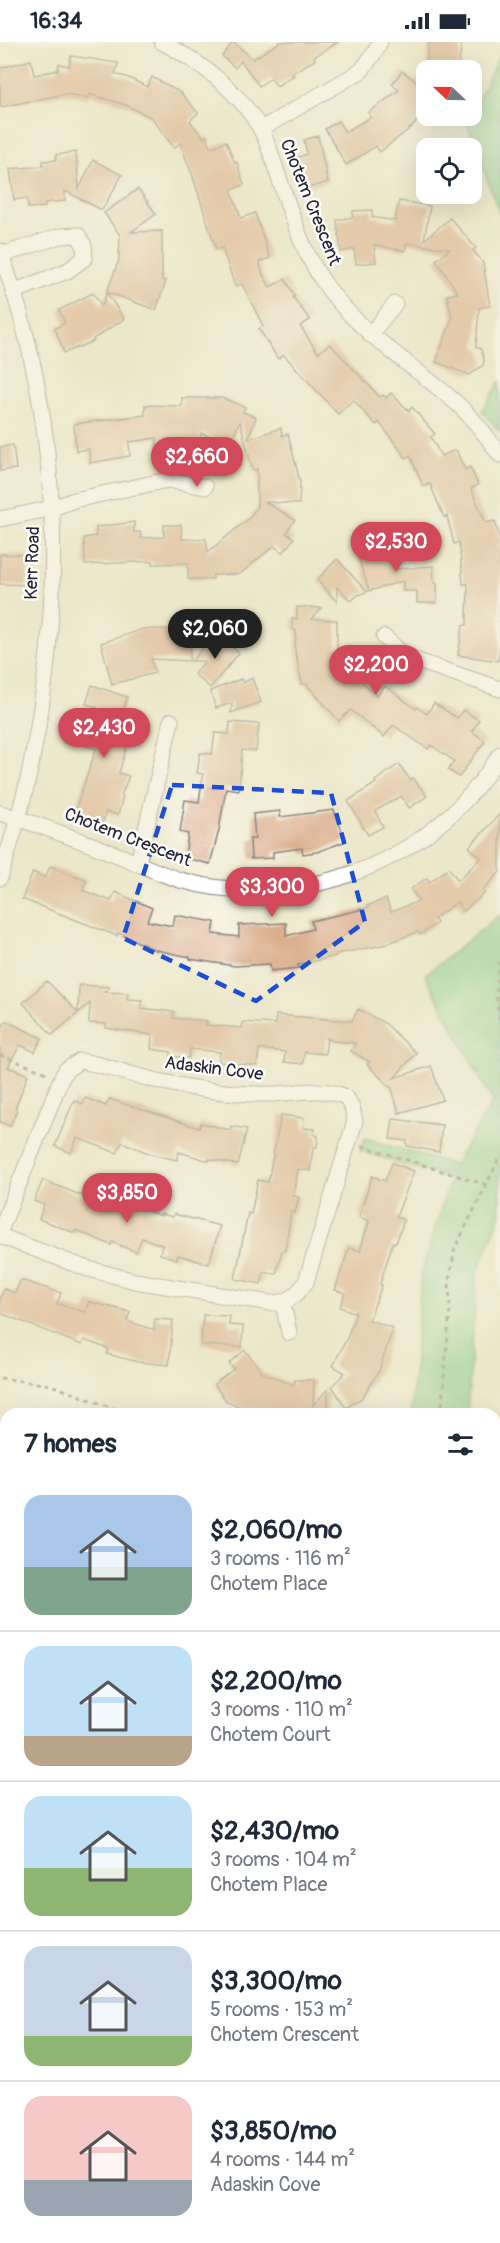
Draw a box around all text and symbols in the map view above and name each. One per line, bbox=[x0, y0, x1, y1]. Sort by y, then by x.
text: 16:34 bbox=[30, 7, 82, 35]
north arrow bbox=[416, 60, 482, 126]
map controls bbox=[416, 60, 482, 204]
street label: Chotem Crescent bbox=[275, 136, 347, 269]
button: locate bbox=[416, 138, 482, 204]
pin: $2,660 bbox=[148, 437, 246, 488]
text: $2,660 bbox=[165, 444, 229, 469]
pin: $2,530 bbox=[347, 522, 445, 573]
street label: Kerr Road bbox=[20, 526, 45, 600]
text: $2,530 bbox=[365, 529, 427, 554]
pin: $2,060 bbox=[166, 609, 264, 660]
text: $2,060 bbox=[182, 616, 248, 641]
pin: $2,200 bbox=[327, 645, 425, 696]
text: $2,200 bbox=[343, 652, 409, 677]
pin: $2,430 bbox=[55, 708, 153, 759]
text: $2,430 bbox=[72, 715, 136, 740]
street label: Chotem Crescent bbox=[61, 803, 195, 872]
pin: $3,300 bbox=[223, 867, 321, 918]
text: $3,300 bbox=[239, 874, 305, 899]
street label: Adaskin Cove bbox=[163, 1051, 265, 1086]
pin: $3,850 bbox=[78, 1173, 176, 1224]
text: $3,850 bbox=[96, 1180, 158, 1205]
text: 7 homes bbox=[24, 1428, 116, 1460]
icon: filters bbox=[444, 1428, 477, 1461]
text: $2,060/mo bbox=[210, 1514, 342, 1546]
icon: home bbox=[72, 1519, 144, 1591]
text: 3 rooms · 116 m² bbox=[210, 1546, 351, 1571]
text: Chotem Place bbox=[210, 1571, 327, 1596]
text: $2,200/mo bbox=[210, 1665, 342, 1697]
icon: home bbox=[72, 1670, 144, 1742]
text: 3 rooms · 110 m² bbox=[210, 1697, 353, 1722]
text: Chotem Court bbox=[210, 1722, 331, 1747]
text: $2,430/mo bbox=[210, 1815, 339, 1847]
icon: home bbox=[72, 1820, 144, 1892]
text: 3 rooms · 104 m² bbox=[210, 1847, 357, 1872]
text: Chotem Place bbox=[210, 1872, 327, 1897]
text: $3,300/mo bbox=[210, 1965, 342, 1997]
icon: home bbox=[72, 1970, 144, 2042]
text: 5 rooms · 153 m² bbox=[210, 1997, 353, 2022]
text: Chotem Crescent bbox=[210, 2022, 359, 2047]
text: $3,850/mo bbox=[210, 2115, 337, 2147]
icon: home bbox=[72, 2120, 144, 2192]
text: 4 rooms · 144 m² bbox=[210, 2147, 355, 2172]
text: Adaskin Cove bbox=[210, 2172, 320, 2197]

